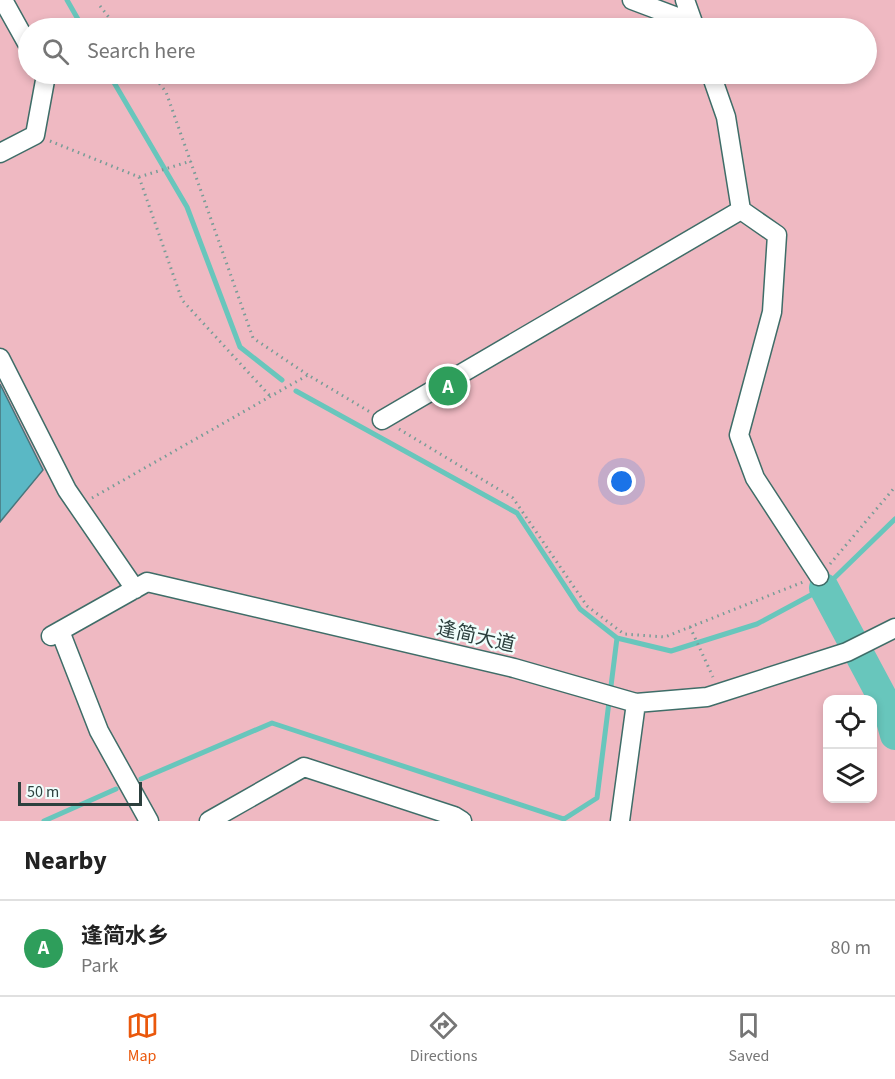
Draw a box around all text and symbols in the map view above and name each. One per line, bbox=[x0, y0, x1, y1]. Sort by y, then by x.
search box bbox=[18, 18, 877, 84]
icon: search bbox=[39, 35, 72, 68]
text: Search here bbox=[87, 35, 195, 67]
pin: A bbox=[428, 364, 468, 408]
your location bbox=[607, 467, 636, 496]
street label: 逢简大道 bbox=[434, 614, 518, 660]
map controls bbox=[823, 695, 877, 803]
button: locate bbox=[823, 695, 877, 749]
button: layers bbox=[823, 749, 877, 803]
scale bar bbox=[18, 779, 142, 806]
text: 50 m bbox=[27, 781, 59, 803]
text: Nearby bbox=[24, 842, 107, 879]
text: 逢简水乡 bbox=[81, 920, 169, 952]
text: A bbox=[38, 934, 49, 962]
text: 80 m bbox=[831, 934, 871, 962]
text: Park bbox=[81, 952, 118, 980]
tab: Map bbox=[126, 1009, 159, 1067]
tab: Directions bbox=[410, 1009, 477, 1067]
tab: Saved bbox=[729, 1009, 769, 1067]

